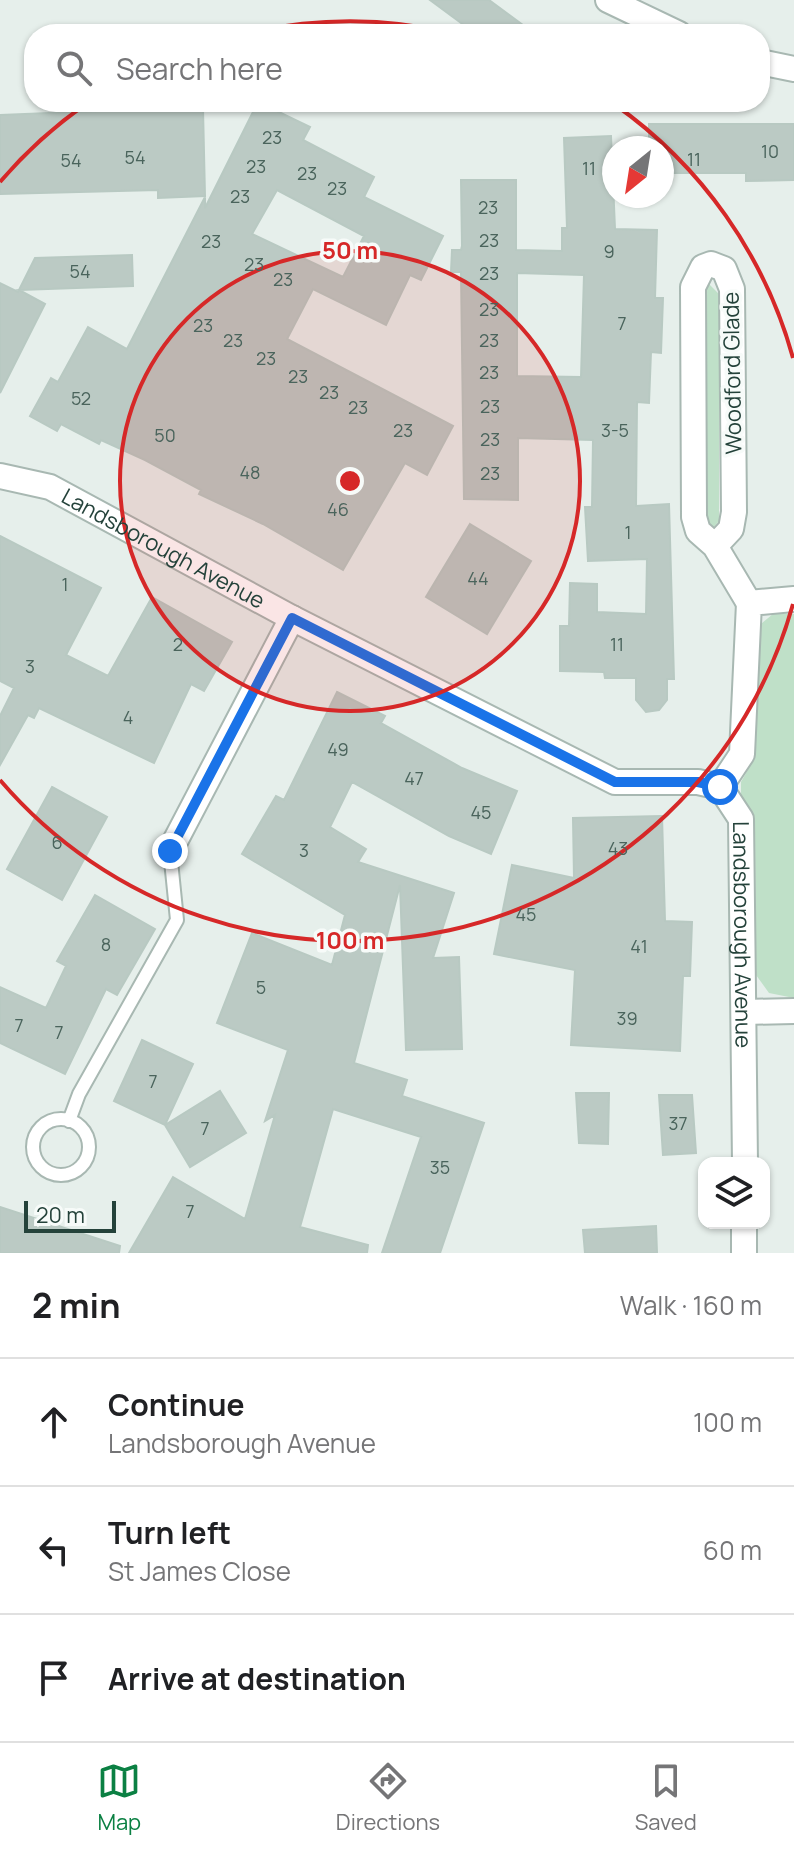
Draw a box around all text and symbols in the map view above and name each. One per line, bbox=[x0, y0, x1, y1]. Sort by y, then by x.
search box bbox=[24, 24, 770, 112]
icon: search bbox=[52, 46, 96, 90]
text: Search here bbox=[116, 48, 283, 89]
house number: 23 bbox=[262, 125, 282, 149]
north arrow bbox=[602, 136, 674, 208]
house number: 10 bbox=[761, 139, 779, 163]
house number: 54 bbox=[124, 145, 146, 169]
house number: 11 bbox=[687, 147, 701, 171]
house number: 54 bbox=[60, 148, 82, 172]
house number: 23 bbox=[246, 154, 266, 178]
house number: 11 bbox=[582, 156, 596, 180]
house number: 23 bbox=[297, 161, 317, 185]
house number: 23 bbox=[327, 176, 347, 200]
house number: 23 bbox=[230, 184, 250, 208]
house number: 23 bbox=[478, 195, 498, 219]
house number: 23 bbox=[479, 228, 499, 252]
house number: 23 bbox=[201, 229, 221, 253]
text: 50 m bbox=[322, 233, 378, 266]
house number: 9 bbox=[603, 239, 615, 263]
house number: 23 bbox=[244, 252, 264, 276]
house number: 54 bbox=[69, 259, 91, 283]
house number: 23 bbox=[479, 261, 499, 285]
house number: 23 bbox=[273, 267, 293, 291]
street label: Woodford Glade bbox=[716, 291, 748, 455]
house number: 23 bbox=[479, 297, 499, 321]
house number: 7 bbox=[617, 311, 627, 335]
house number: 23 bbox=[193, 313, 213, 337]
house number: 23 bbox=[223, 328, 243, 352]
house number: 23 bbox=[479, 328, 499, 352]
house number: 23 bbox=[256, 346, 276, 370]
house number: 23 bbox=[479, 360, 499, 384]
house number: 23 bbox=[288, 364, 308, 388]
house number: 23 bbox=[319, 380, 339, 404]
house number: 52 bbox=[71, 386, 91, 410]
house number: 23 bbox=[480, 394, 500, 418]
house number: 23 bbox=[348, 395, 368, 419]
house number: 23 bbox=[393, 418, 413, 442]
house number: 3-5 bbox=[601, 418, 629, 442]
house number: 50 bbox=[154, 423, 176, 447]
house number: 23 bbox=[480, 427, 500, 451]
house number: 48 bbox=[239, 460, 261, 484]
house number: 23 bbox=[480, 461, 500, 485]
centre of rings bbox=[336, 467, 364, 495]
street label: Landsborough Avenue bbox=[56, 481, 270, 616]
house number: 46 bbox=[327, 497, 349, 521]
house number: 1 bbox=[624, 520, 632, 544]
house number: 44 bbox=[467, 566, 489, 590]
house number: 1 bbox=[61, 572, 69, 596]
house number: 2 bbox=[173, 632, 183, 656]
house number: 11 bbox=[610, 632, 624, 656]
house number: 3 bbox=[25, 654, 35, 678]
house number: 4 bbox=[123, 705, 133, 729]
house number: 49 bbox=[327, 737, 349, 761]
house number: 47 bbox=[404, 766, 424, 790]
route start bbox=[702, 769, 738, 805]
house number: 45 bbox=[470, 800, 492, 824]
street label: Landsborough Avenue bbox=[726, 821, 759, 1048]
house number: 6 bbox=[51, 830, 63, 854]
route end bbox=[152, 833, 188, 869]
house number: 43 bbox=[608, 836, 628, 860]
house number: 3 bbox=[299, 838, 309, 862]
house number: 45 bbox=[515, 902, 537, 926]
text: 100 m bbox=[316, 923, 384, 956]
house number: 8 bbox=[101, 932, 111, 956]
house number: 41 bbox=[630, 934, 648, 958]
house number: 5 bbox=[256, 975, 266, 999]
house number: 39 bbox=[616, 1006, 638, 1030]
house number: 7 bbox=[14, 1013, 24, 1037]
house number: 7 bbox=[54, 1020, 64, 1044]
house number: 7 bbox=[148, 1069, 158, 1093]
house number: 37 bbox=[669, 1111, 688, 1135]
house number: 7 bbox=[200, 1116, 210, 1140]
house number: 35 bbox=[430, 1155, 450, 1179]
map controls bbox=[698, 1157, 770, 1229]
button: layers bbox=[698, 1157, 770, 1229]
scale bar bbox=[24, 1197, 116, 1233]
house number: 7 bbox=[185, 1199, 195, 1223]
text: 20 m bbox=[36, 1200, 85, 1230]
text: 2 min bbox=[32, 1282, 120, 1328]
text: Walk · 160 m bbox=[620, 1287, 762, 1323]
text: Continue bbox=[108, 1384, 244, 1425]
icon: ahead bbox=[32, 1400, 76, 1444]
text: 100 m bbox=[693, 1404, 762, 1440]
text: Landsborough Avenue bbox=[108, 1425, 376, 1461]
text: Turn left bbox=[108, 1512, 231, 1553]
icon: left bbox=[32, 1528, 76, 1572]
text: 60 m bbox=[703, 1532, 762, 1568]
text: St James Close bbox=[108, 1553, 291, 1589]
icon: arrive bbox=[32, 1656, 76, 1700]
text: Arrive at destination bbox=[108, 1658, 406, 1699]
tab: Map bbox=[97, 1759, 141, 1837]
tab: Directions bbox=[336, 1759, 440, 1837]
tab: Saved bbox=[635, 1759, 697, 1837]

